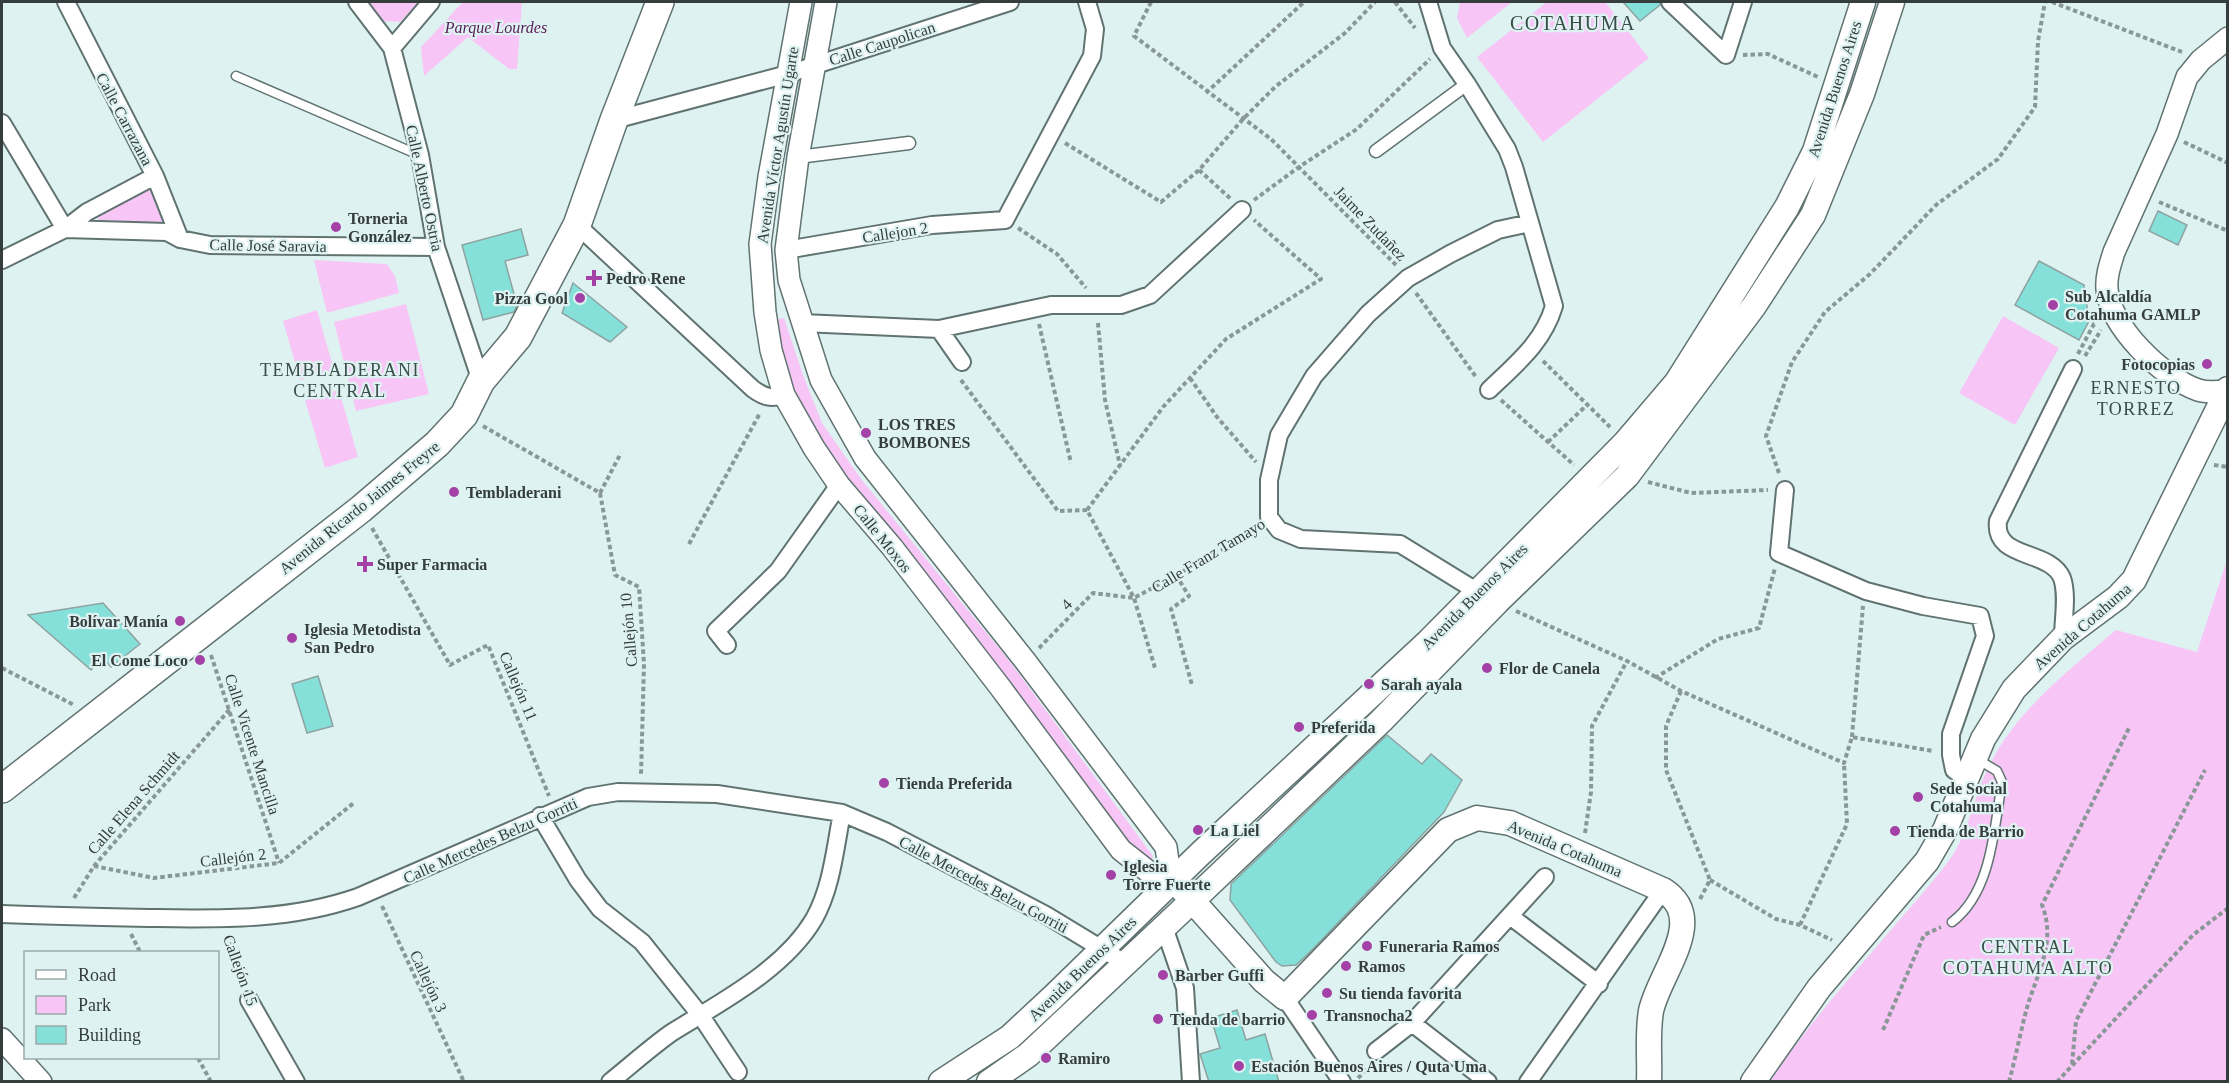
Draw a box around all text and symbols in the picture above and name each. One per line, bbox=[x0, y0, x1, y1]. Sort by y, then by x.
district label: COTAHUMA bbox=[1510, 12, 1636, 34]
street label: Calle Caupolican bbox=[827, 18, 938, 70]
park label: Parque Lourdes bbox=[444, 19, 547, 37]
street label: Avenida Buenos Aires bbox=[1804, 19, 1865, 160]
street label: Avenida Víctor Agustín Ugarte bbox=[754, 46, 802, 245]
street label: Calle Carrazana bbox=[93, 70, 156, 169]
street label: Calle Alberto Ostria bbox=[403, 123, 446, 253]
street label: Jaime Zudañez bbox=[1331, 183, 1410, 264]
place label: Torneria González bbox=[348, 210, 411, 245]
street label: Callejon 2 bbox=[861, 219, 929, 247]
marker: Torneria González bbox=[329, 220, 343, 234]
street label: Calle José Saravia bbox=[209, 236, 327, 255]
place label: Pedro Rene bbox=[606, 270, 685, 287]
marker: Pedro Rene bbox=[587, 271, 601, 285]
place label: Sub Alcaldía Cotahuma GAMLP bbox=[2065, 288, 2201, 323]
place label: Pizza Gool bbox=[495, 290, 569, 307]
marker: Pizza Gool bbox=[573, 291, 587, 305]
marker: Sub Alcaldía Cotahuma GAMLP bbox=[2046, 298, 2060, 312]
place label: Fotocopias bbox=[2121, 356, 2195, 374]
marker: Fotocopias bbox=[2200, 357, 2214, 371]
district label: TEMBLADERANI CENTRAL bbox=[260, 360, 420, 401]
district label: ERNESTO TORREZ bbox=[2090, 378, 2182, 419]
place label: LOS TRES BOMBONES bbox=[878, 416, 971, 451]
marker: LOS TRES BOMBONES bbox=[859, 426, 873, 440]
street label: Avenida Ricardo Jaimes Freyre bbox=[276, 438, 443, 578]
place label: Tembladerani bbox=[466, 484, 562, 501]
marker: Tembladerani bbox=[447, 485, 461, 499]
street label: Calle Moxos bbox=[850, 501, 915, 576]
street label: Calle Franz Tamayo bbox=[1148, 515, 1269, 597]
street label: Avenida Buenos Aires bbox=[1418, 540, 1531, 653]
place label: Super Farmacia bbox=[377, 556, 487, 574]
marker: Super Farmacia bbox=[358, 557, 372, 571]
street label: Avenida Cotahuma bbox=[2030, 580, 2134, 673]
street label: Callejón 10 bbox=[617, 592, 641, 668]
street label: 4 bbox=[1057, 596, 1075, 613]
place label: Bolívar Manía bbox=[69, 613, 168, 630]
marker: Bolívar Manía bbox=[173, 614, 187, 628]
place label: Iglesia Metodista San Pedro bbox=[304, 621, 421, 656]
marker: Iglesia Metodista San Pedro bbox=[285, 631, 299, 645]
street label: Callejón 11 bbox=[495, 649, 541, 724]
place label: El Come Loco bbox=[91, 652, 188, 669]
marker: El Come Loco bbox=[193, 653, 207, 667]
place label: Flor de Canela bbox=[1499, 660, 1600, 677]
marker: Flor de Canela bbox=[1480, 661, 1494, 675]
street label: Calle Vicente Mancilla bbox=[222, 672, 283, 817]
place label: Sarah ayala bbox=[1381, 676, 1462, 694]
marker: Sarah ayala bbox=[1362, 677, 1376, 691]
place label: Preferida bbox=[1311, 719, 1376, 736]
marker: Preferida bbox=[1292, 720, 1306, 734]
street label: Calle Elena Schmidt bbox=[84, 747, 183, 858]
place label: Tienda Preferida bbox=[896, 775, 1012, 792]
marker: Tienda Preferida bbox=[877, 776, 891, 790]
place label: Sede Social Cotahuma bbox=[1930, 780, 2007, 815]
marker: Sede Social Cotahuma bbox=[1911, 790, 1925, 804]
street label: Calle Mercedes Belzu Gorriti bbox=[400, 794, 580, 887]
street label: Avenida Cotahuma bbox=[1505, 817, 1625, 880]
place label: La Liel bbox=[1210, 822, 1260, 839]
marker: La Liel bbox=[1191, 823, 1205, 837]
place label: Tienda de Barrio bbox=[1907, 823, 2024, 840]
marker: Tienda de Barrio bbox=[1888, 824, 1902, 838]
street label: Calle Mercedes Belzu Gorriti bbox=[896, 833, 1072, 937]
street label: Callejón 2 bbox=[199, 845, 267, 871]
place label: Iglesia Torre Fuerte bbox=[1123, 858, 1211, 893]
marker: Iglesia Torre Fuerte bbox=[1104, 868, 1118, 882]
street label: Avenida Buenos Aires bbox=[1025, 913, 1140, 1024]
street label: Callejón 15 bbox=[219, 932, 261, 1008]
district label: CENTRAL COTAHUMA ALTO bbox=[1943, 937, 2113, 978]
place label: Funeraria Ramos bbox=[1379, 938, 1499, 955]
marker: Funeraria Ramos bbox=[1360, 939, 1374, 953]
street label: Callejón 3 bbox=[406, 948, 450, 1015]
legend bbox=[24, 951, 219, 1059]
place label: Ramos bbox=[1358, 958, 1405, 975]
marker: Ramos bbox=[1339, 959, 1353, 973]
text: Road bbox=[78, 965, 116, 985]
place label: Barber Guffi bbox=[1175, 967, 1265, 984]
marker: Barber Guffi bbox=[1156, 968, 1170, 982]
place label: Su tienda favorita bbox=[1339, 985, 1462, 1002]
marker: Su tienda favorita bbox=[1320, 986, 1334, 1000]
text: Park bbox=[78, 995, 111, 1015]
place label: Transnocha2 bbox=[1324, 1007, 1413, 1024]
marker: Transnocha2 bbox=[1305, 1008, 1319, 1022]
place label: Tienda de barrio bbox=[1170, 1011, 1285, 1028]
marker: Tienda de barrio bbox=[1151, 1012, 1165, 1026]
text: Building bbox=[78, 1025, 141, 1045]
place label: Ramiro bbox=[1058, 1050, 1110, 1067]
marker: Ramiro bbox=[1039, 1051, 1053, 1065]
place label: Estación Buenos Aires / Quta Uma bbox=[1251, 1058, 1487, 1075]
marker: Estación Buenos Aires / Quta Uma bbox=[1232, 1059, 1246, 1073]

